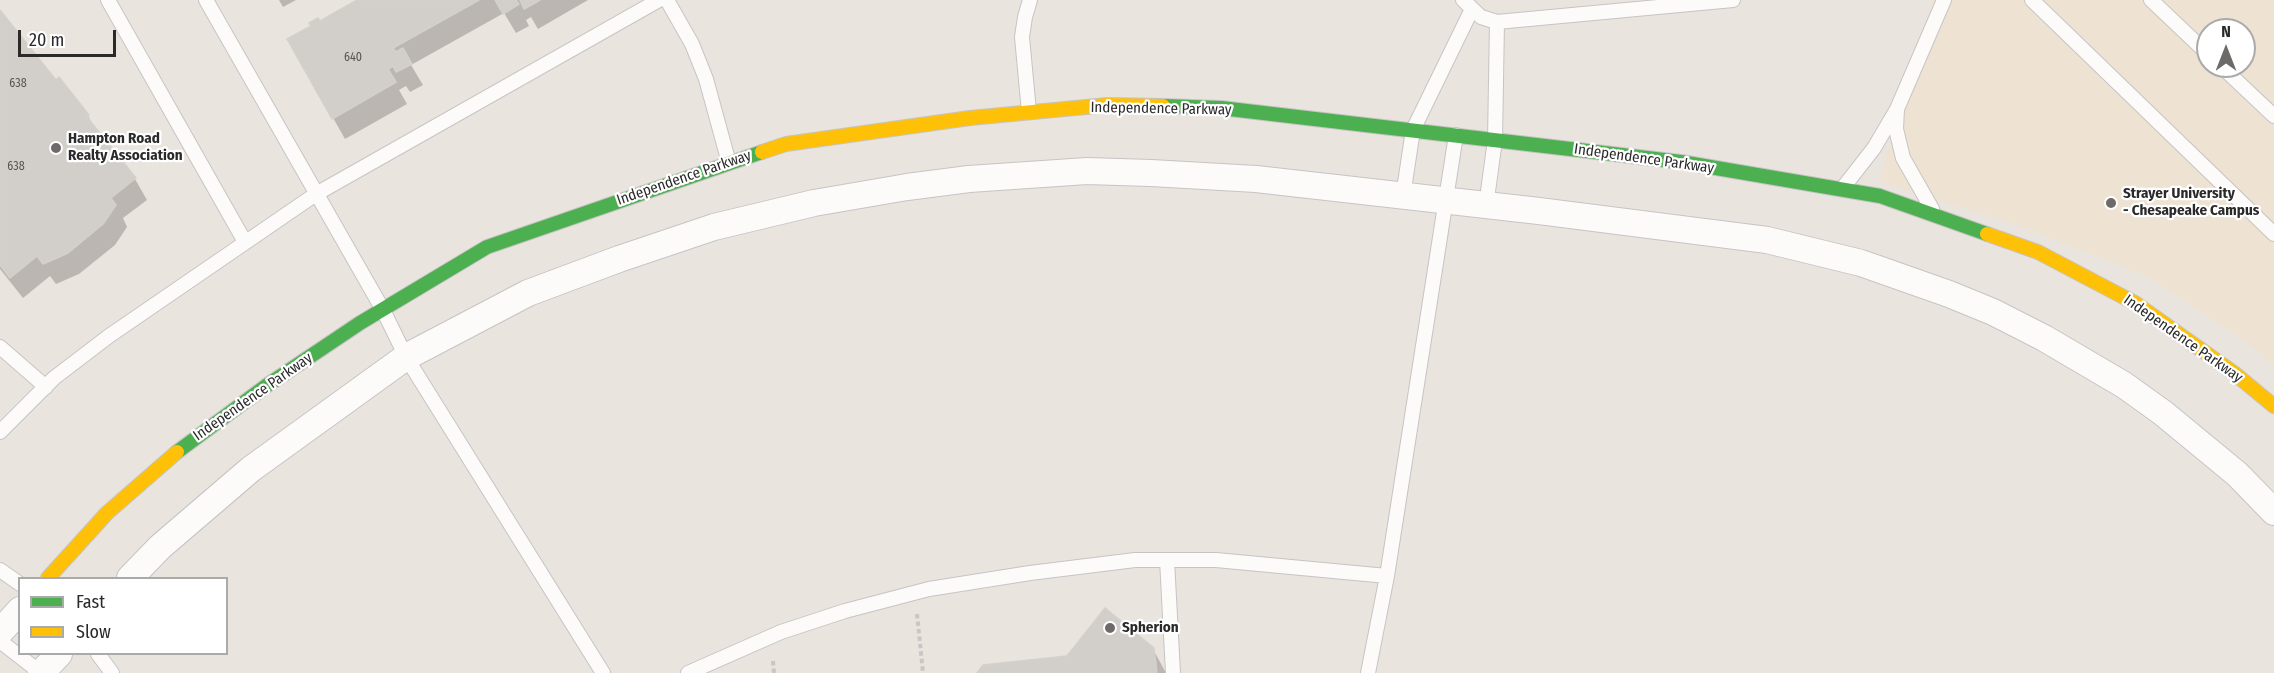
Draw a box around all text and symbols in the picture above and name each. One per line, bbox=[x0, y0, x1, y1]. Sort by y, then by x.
scale bar bbox=[21, 18, 118, 56]
north arrow bbox=[2196, 18, 2256, 78]
text: N bbox=[2221, 22, 2231, 41]
text: 20 m bbox=[29, 29, 64, 51]
house number: 640 bbox=[344, 51, 362, 65]
house number: 638 bbox=[9, 77, 27, 91]
street label: Independence Parkway bbox=[1090, 99, 1232, 119]
place label: Hampton Road Realty Association bbox=[68, 130, 183, 165]
street label: Independence Parkway bbox=[1573, 140, 1715, 178]
marker: Hampton Road Realty Association bbox=[49, 141, 63, 155]
street label: Independence Parkway bbox=[614, 147, 754, 209]
house number: 638 bbox=[7, 160, 25, 174]
place label: Strayer University - Chesapeake Campus bbox=[2123, 185, 2259, 220]
marker: Strayer University - Chesapeake Campus bbox=[2104, 196, 2118, 210]
street label: Independence Parkway bbox=[2120, 291, 2246, 387]
street label: Independence Parkway bbox=[190, 349, 316, 445]
legend bbox=[18, 577, 228, 655]
text: Fast bbox=[76, 591, 105, 613]
place label: Spherion bbox=[1122, 619, 1179, 637]
text: Slow bbox=[76, 621, 111, 643]
marker: Spherion bbox=[1103, 621, 1117, 635]

